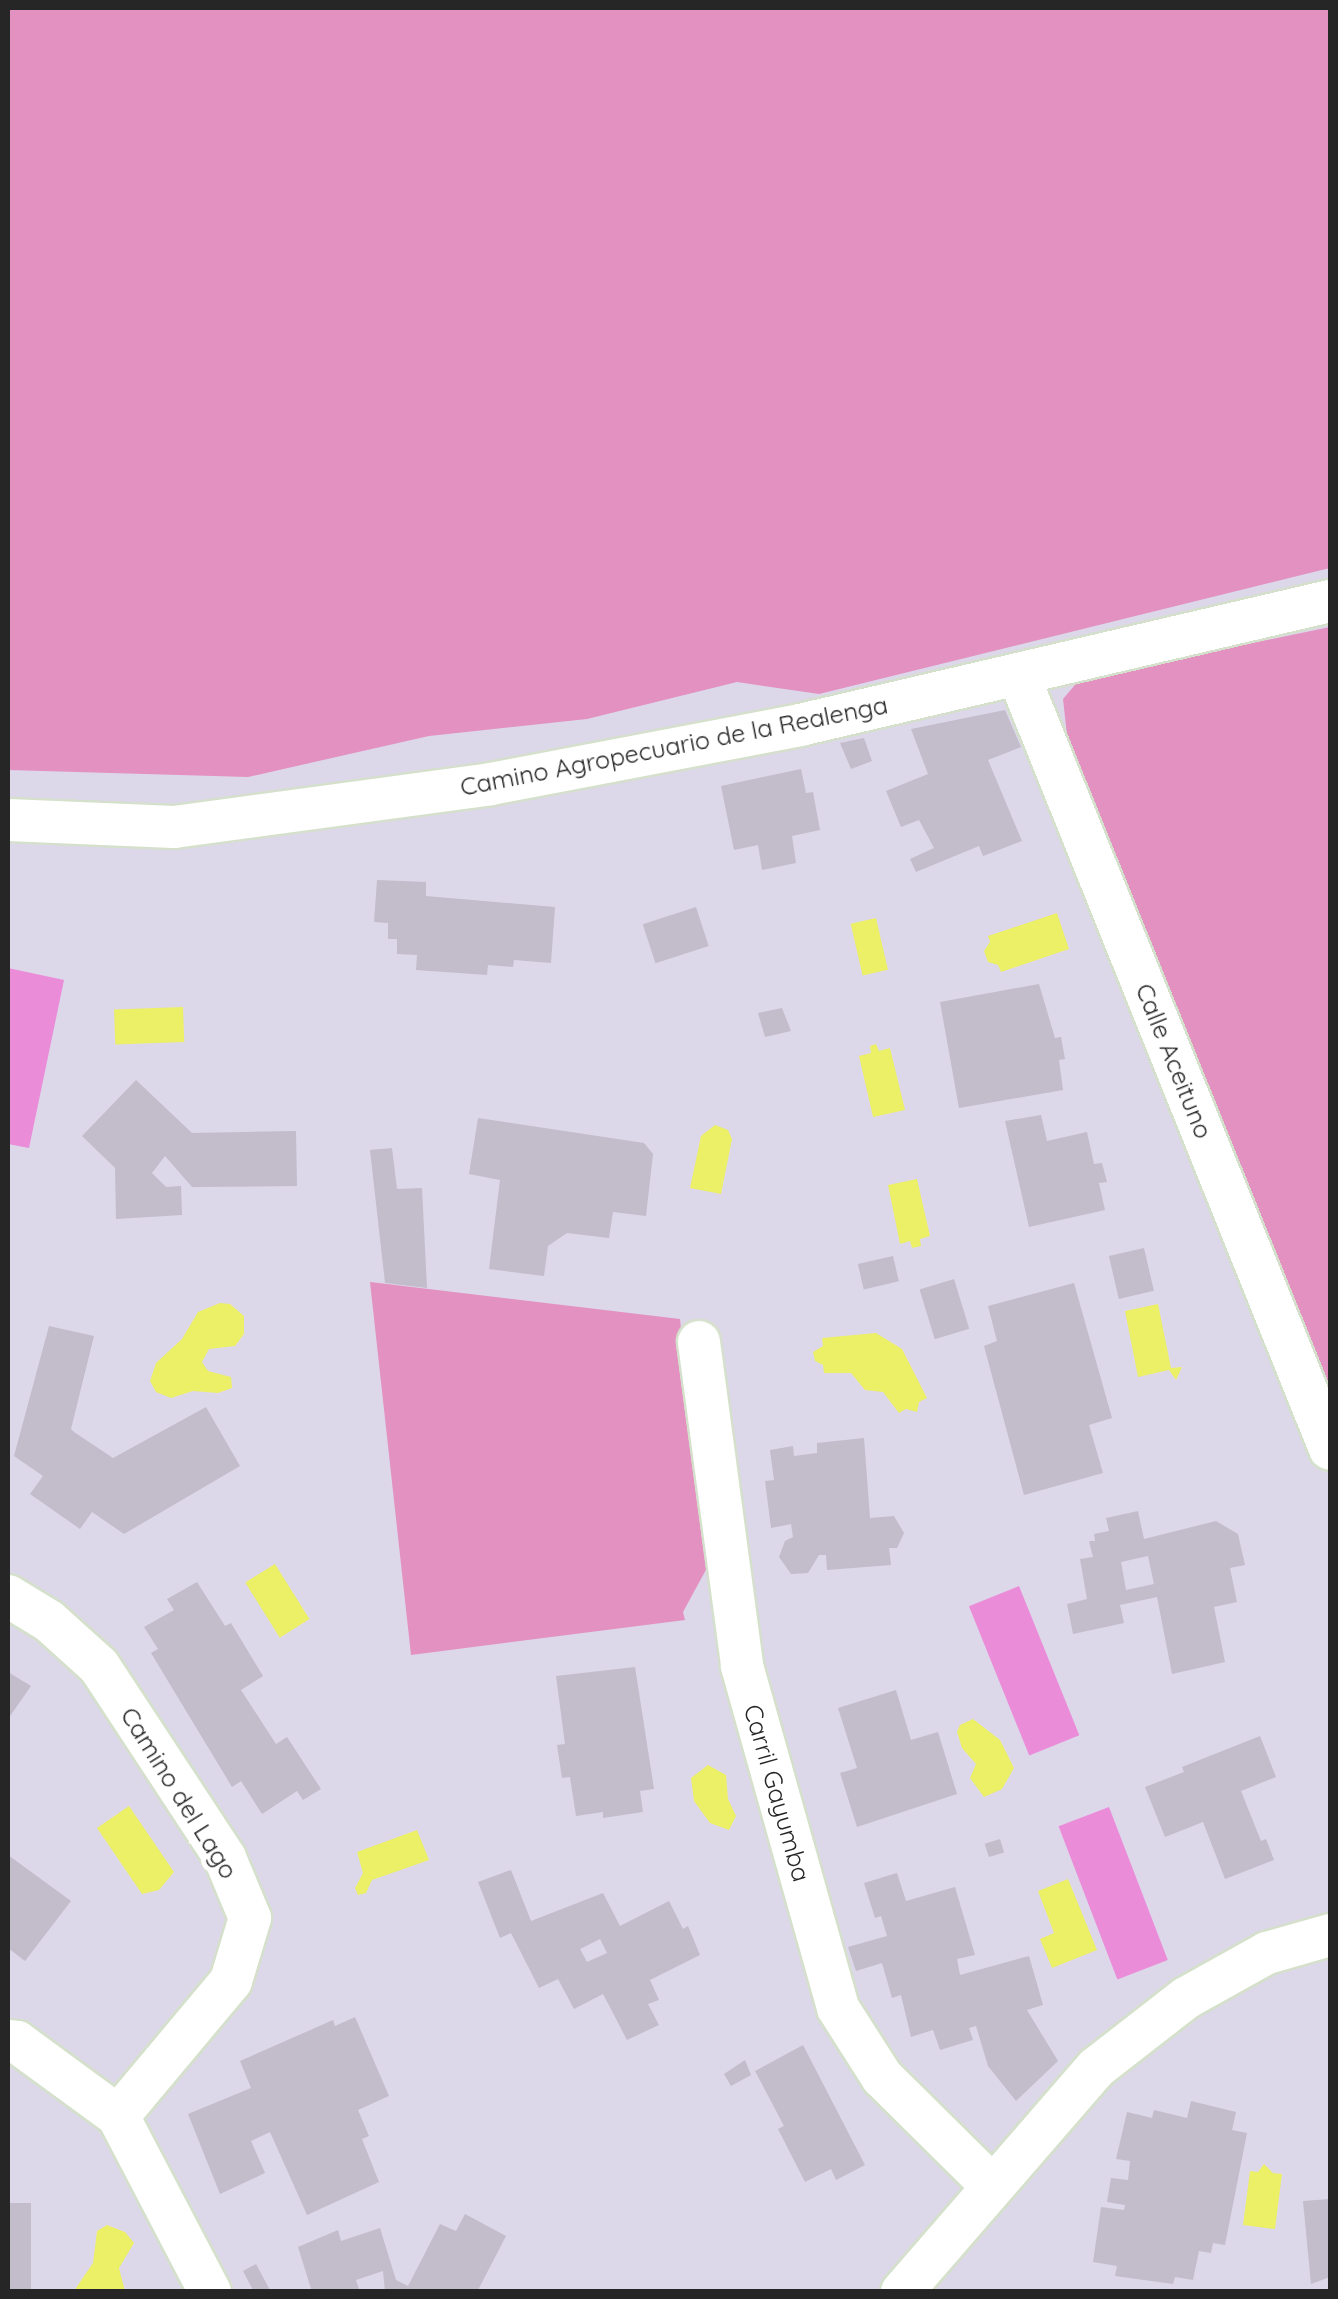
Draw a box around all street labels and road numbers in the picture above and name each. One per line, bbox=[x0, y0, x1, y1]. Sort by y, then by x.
street label: Camino Agropecuario de la Realenga bbox=[458, 690, 890, 802]
street label: Calle Aceituno bbox=[1129, 979, 1219, 1143]
street label: Carril Gayumba bbox=[737, 1701, 817, 1885]
street label: Camino del Lago bbox=[114, 1702, 244, 1884]

